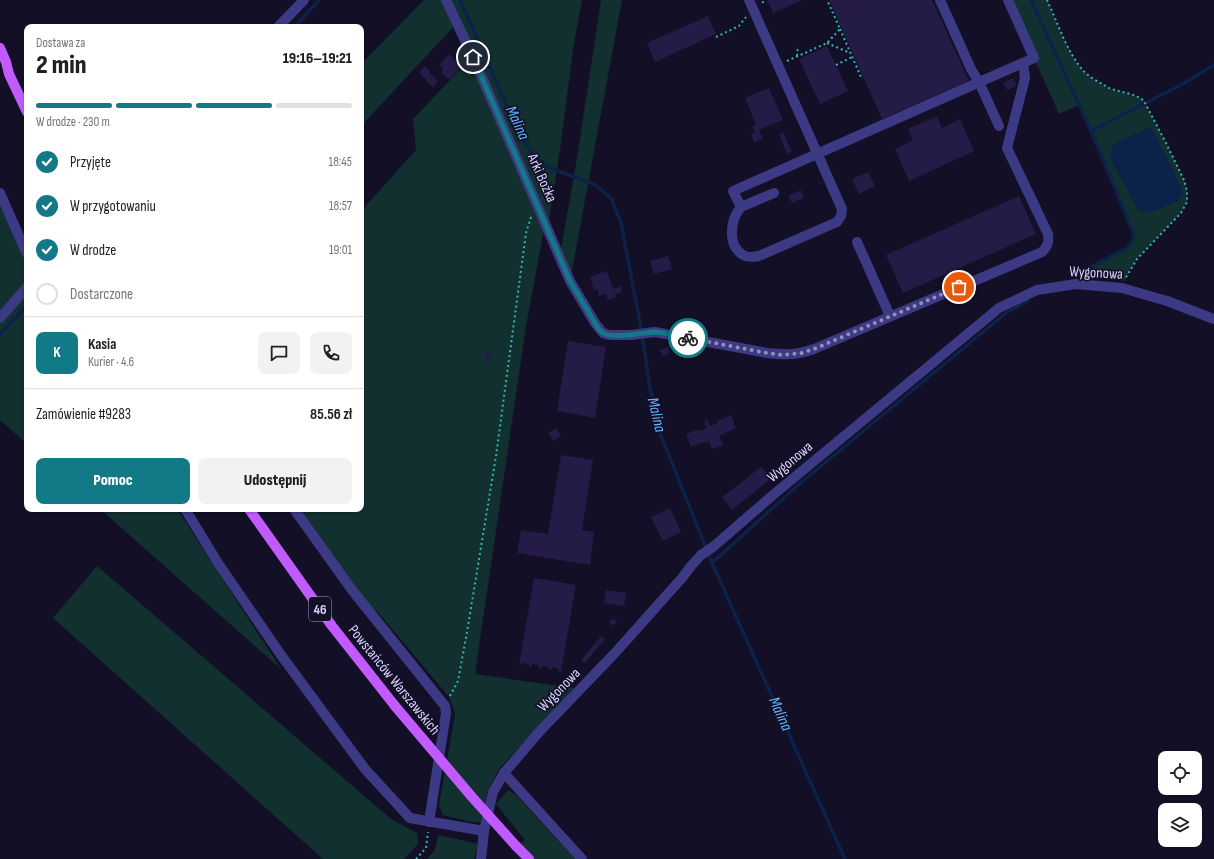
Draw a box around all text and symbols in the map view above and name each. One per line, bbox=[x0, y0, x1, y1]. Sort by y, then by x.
text: Dostawa za bbox=[36, 35, 85, 51]
pin bbox=[456, 40, 490, 74]
icon: home bbox=[462, 46, 484, 68]
text: 19:16–19:21 bbox=[283, 49, 352, 68]
text: 2 min bbox=[36, 50, 86, 81]
water label: Malina bbox=[501, 103, 533, 143]
text: W drodze · 230 m bbox=[36, 114, 110, 130]
street label: Arki Bożka bbox=[522, 150, 561, 206]
icon: check bbox=[36, 151, 58, 173]
text: Przyjęte bbox=[70, 153, 111, 172]
text: 18:45 bbox=[329, 154, 352, 170]
icon: check bbox=[36, 195, 58, 217]
text: W przygotowaniu bbox=[70, 197, 156, 216]
text: 18:57 bbox=[329, 198, 352, 214]
icon: check bbox=[36, 239, 58, 261]
text: W drodze bbox=[70, 241, 116, 260]
text: 19:01 bbox=[329, 242, 352, 258]
street label: Wygonowa bbox=[1069, 262, 1124, 284]
pin bbox=[942, 270, 976, 304]
icon: bag bbox=[948, 276, 970, 298]
text: Dostarczone bbox=[70, 285, 133, 304]
courier bbox=[668, 318, 708, 358]
icon: bike bbox=[677, 327, 699, 349]
button: chat bbox=[258, 332, 300, 374]
button: phone bbox=[310, 332, 352, 374]
text: Kasia bbox=[88, 335, 116, 354]
text: K bbox=[53, 343, 61, 362]
text: Kurier · 4.6 bbox=[88, 354, 134, 370]
water label: Malina bbox=[643, 396, 670, 435]
text: Zamówienie #9283 bbox=[36, 405, 131, 424]
text: 85.56 zł bbox=[310, 405, 352, 424]
street label: Wygonowa bbox=[763, 437, 817, 487]
button: Pomoc bbox=[36, 458, 190, 504]
button: Udostępnij bbox=[198, 458, 352, 504]
road number: 46 bbox=[309, 597, 331, 621]
street label: Powstańców Warszawskich bbox=[344, 621, 444, 739]
street label: Wygonowa bbox=[533, 664, 585, 716]
water label: Malina bbox=[764, 694, 796, 734]
map controls bbox=[1158, 751, 1202, 847]
button: locate bbox=[1158, 751, 1202, 795]
button: layers bbox=[1158, 803, 1202, 847]

